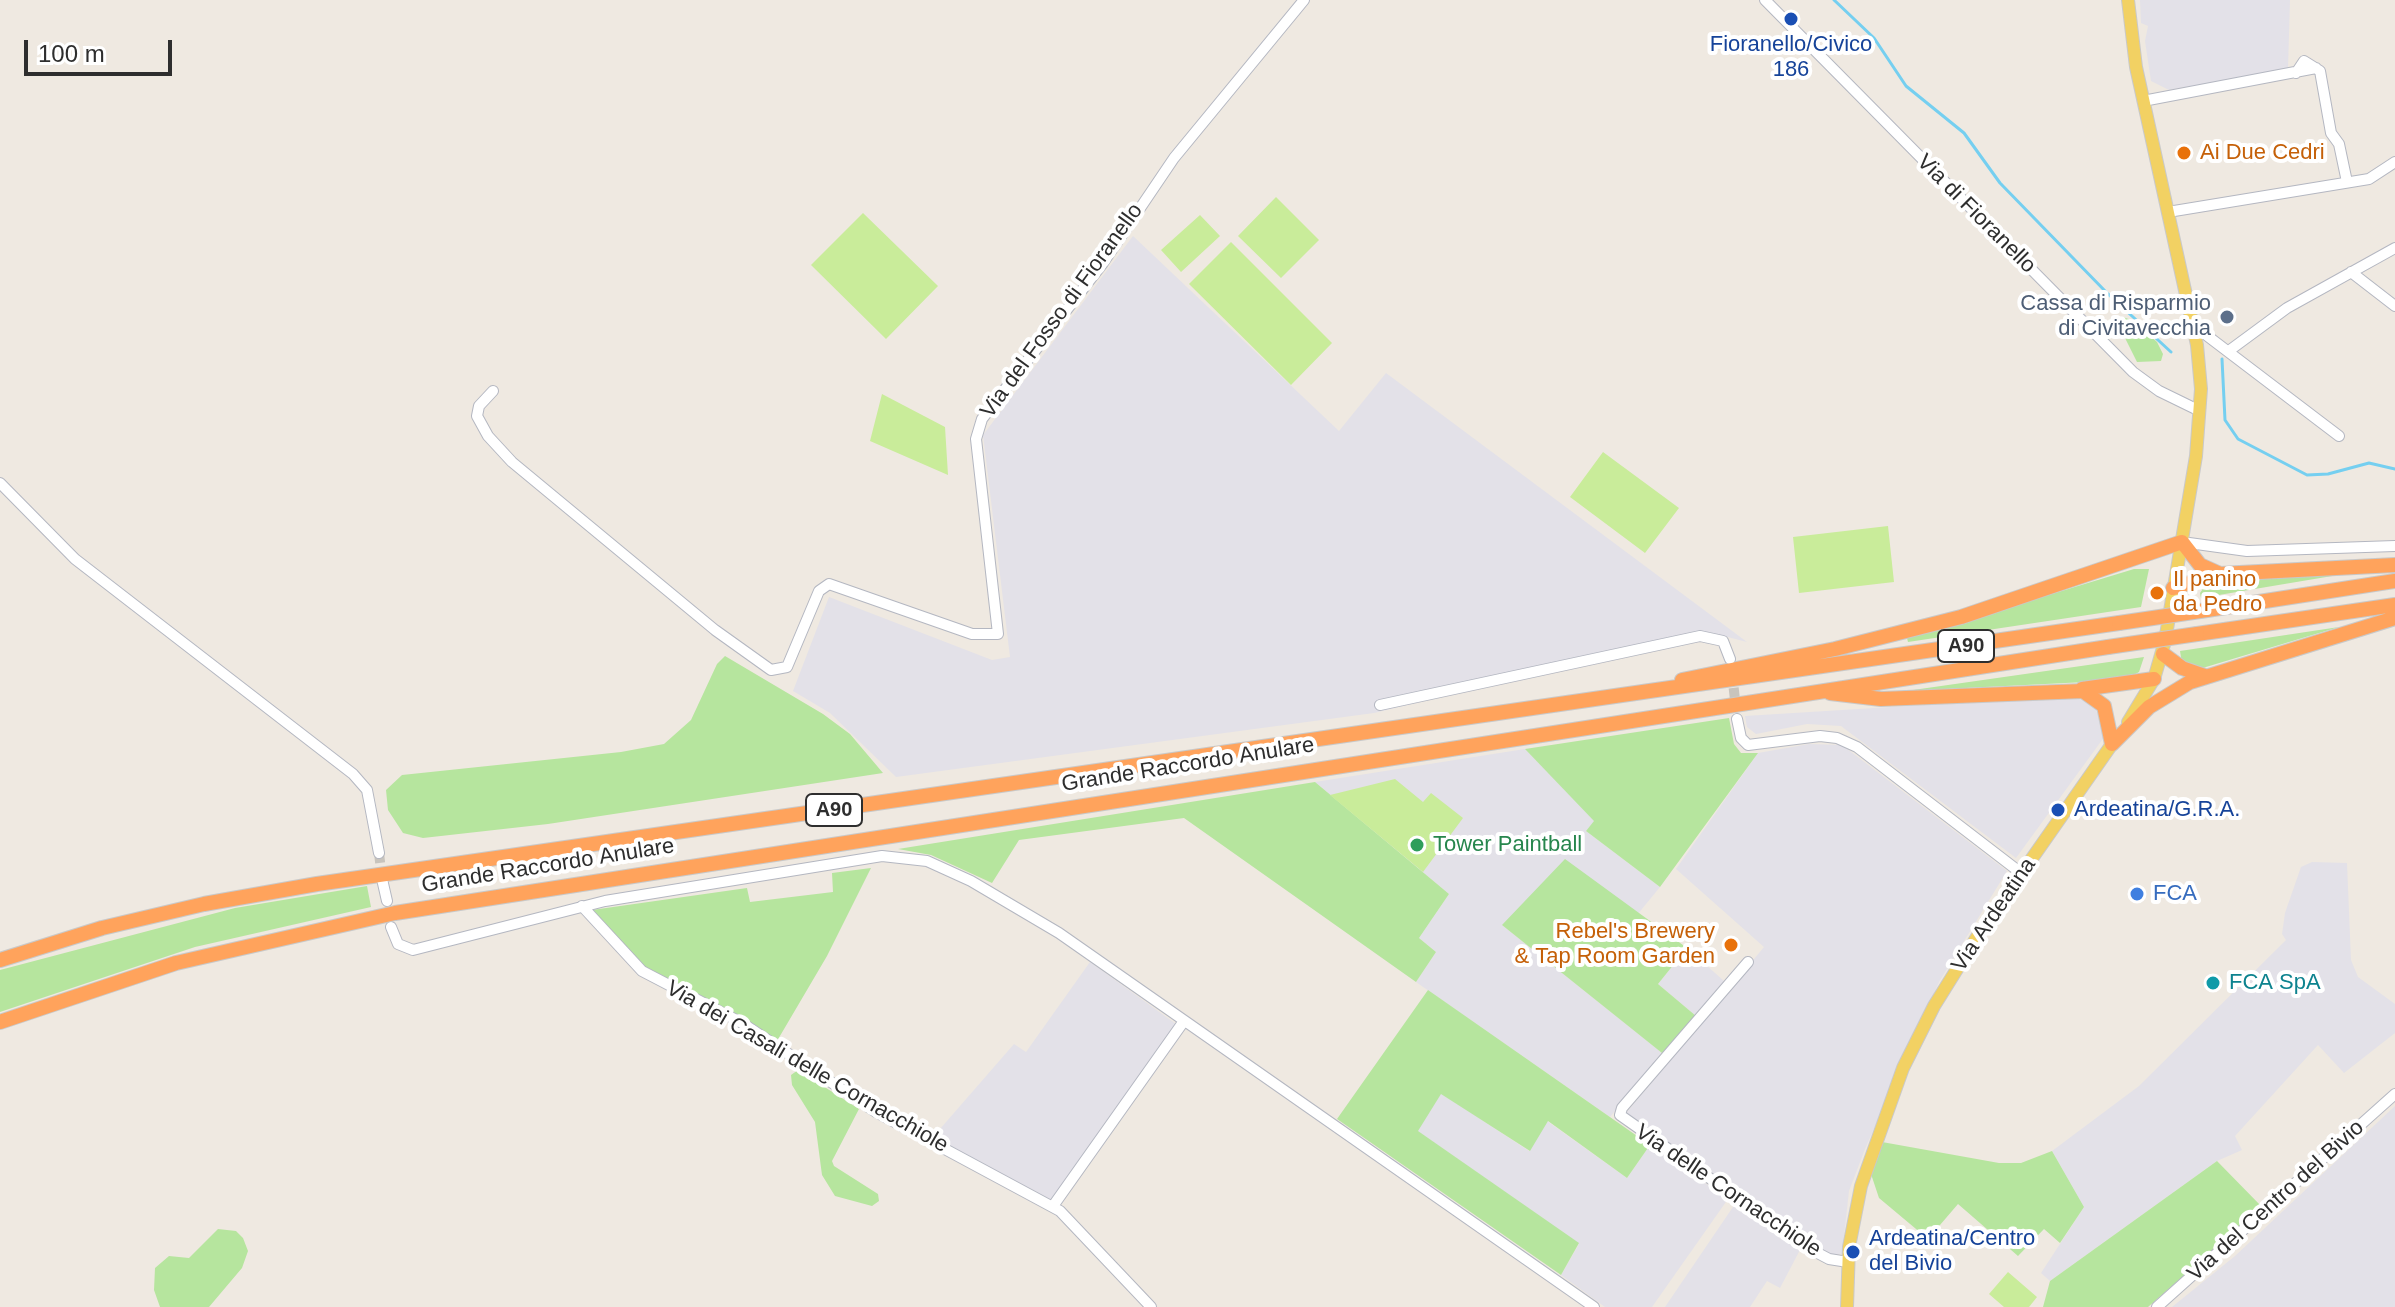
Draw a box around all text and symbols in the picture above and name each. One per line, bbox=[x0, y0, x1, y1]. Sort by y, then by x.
marker: Fioranello/Civico 186 bbox=[1782, 10, 1800, 28]
scale bar bbox=[28, 24, 176, 74]
place label: Fioranello/Civico 186 bbox=[1710, 32, 1872, 84]
text: 100 m bbox=[38, 40, 105, 67]
place label: Ai Due Cedri bbox=[2200, 140, 2325, 166]
marker: Ai Due Cedri bbox=[2175, 144, 2193, 162]
street label: Via di Fioranello bbox=[1911, 149, 2041, 279]
street label: Via del Fosso di Fioranello bbox=[975, 199, 1149, 423]
place label: Cassa di Risparmio di Civitavecchia bbox=[2020, 291, 2211, 342]
marker: Cassa di Risparmio di Civitavecchia bbox=[2218, 308, 2236, 326]
place label: Il panino da Pedro bbox=[2173, 567, 2262, 618]
marker: Il panino da Pedro bbox=[2148, 584, 2166, 602]
road number: A90 bbox=[1938, 630, 1994, 662]
street label: Grande Raccordo Anulare bbox=[1060, 732, 1316, 798]
road number: A90 bbox=[806, 794, 862, 826]
place label: Ardeatina/G.R.A. bbox=[2074, 797, 2240, 823]
marker: Ardeatina/G.R.A. bbox=[2049, 801, 2067, 819]
place label: Tower Paintball bbox=[1433, 832, 1582, 858]
street label: Grande Raccordo Anulare bbox=[420, 833, 676, 899]
marker: Tower Paintball bbox=[1408, 836, 1426, 854]
street label: Via Ardeatina bbox=[1946, 853, 2042, 977]
place label: FCA bbox=[2153, 881, 2197, 907]
marker: FCA bbox=[2128, 885, 2146, 903]
place label: Rebel's Brewery & Tap Room Garden bbox=[1514, 919, 1715, 970]
marker: Rebel's Brewery & Tap Room Garden bbox=[1722, 936, 1740, 954]
place label: FCA SpA bbox=[2229, 970, 2321, 996]
marker: FCA SpA bbox=[2204, 974, 2222, 992]
street label: Via dei Casali delle Cornacchiole bbox=[661, 975, 953, 1159]
street label: Via del Centro del Bivio bbox=[2182, 1115, 2370, 1287]
street label: Via delle Cornacchiole bbox=[1630, 1119, 1826, 1263]
place label: Ardeatina/Centro del Bivio bbox=[1869, 1226, 2035, 1278]
marker: Ardeatina/Centro del Bivio bbox=[1844, 1243, 1862, 1261]

